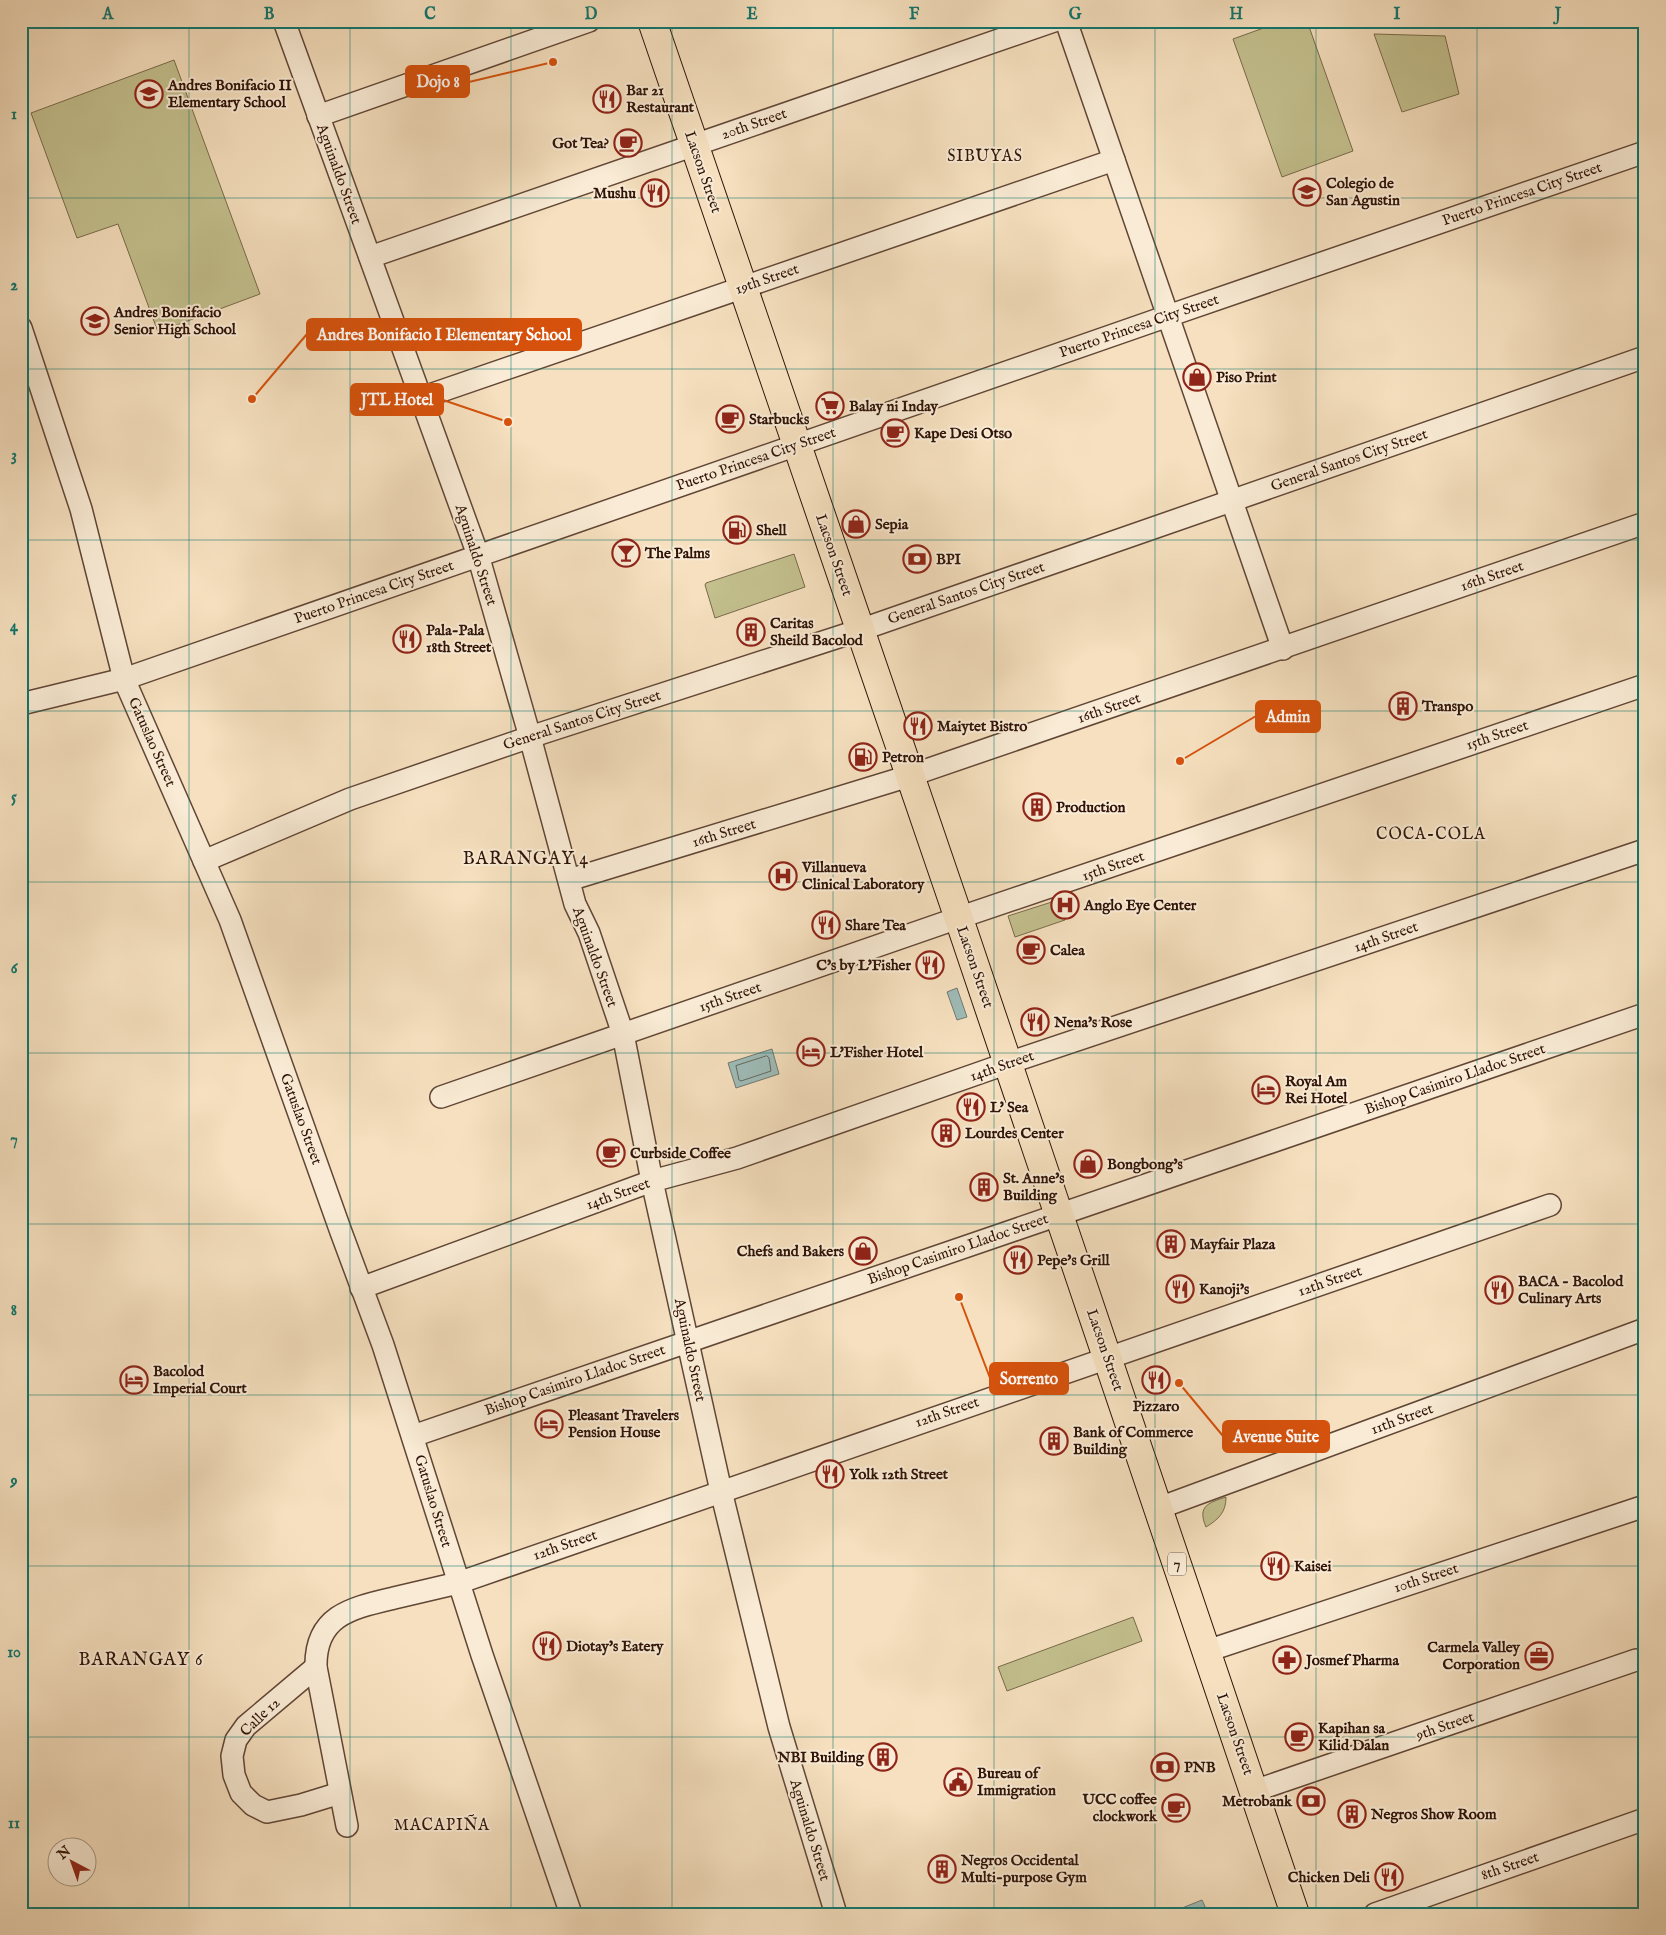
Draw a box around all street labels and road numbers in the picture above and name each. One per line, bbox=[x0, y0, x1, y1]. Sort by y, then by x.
street label: 20th Street bbox=[719, 104, 789, 144]
street label: Aguinaldo Street bbox=[312, 120, 366, 227]
street label: Lacson Street bbox=[680, 129, 726, 215]
street label: Puerto Princesa City Street bbox=[1440, 158, 1604, 230]
street label: 19th Street bbox=[733, 259, 801, 299]
street label: Puerto Princesa City Street bbox=[1057, 290, 1221, 362]
street label: Puerto Princesa City Street bbox=[674, 423, 838, 495]
street label: General Santos City Street bbox=[1268, 424, 1430, 496]
street label: Aguinaldo Street bbox=[450, 501, 501, 608]
street label: Lacson Street bbox=[811, 512, 857, 598]
street label: Puerto Princesa City Street bbox=[292, 556, 456, 628]
street label: 16th Street bbox=[1458, 556, 1526, 596]
street label: General Santos City Street bbox=[885, 557, 1047, 629]
street label: General Santos City Street bbox=[501, 686, 663, 754]
street label: 16th Street bbox=[1075, 688, 1143, 728]
street label: Gatuslao Street bbox=[124, 694, 180, 790]
street label: 15th Street bbox=[1463, 715, 1531, 755]
street label: 16th Street bbox=[690, 814, 758, 852]
street label: 15th Street bbox=[1079, 846, 1147, 886]
street label: Aguinaldo Street bbox=[568, 903, 622, 1010]
street label: 14th Street bbox=[1351, 917, 1421, 957]
street label: Lacson Street bbox=[952, 924, 998, 1010]
street label: 15th Street bbox=[696, 977, 764, 1017]
street label: Bishop Casimiro Lladoc Street bbox=[1362, 1039, 1548, 1119]
street label: 14th Street bbox=[967, 1046, 1037, 1086]
street label: Gatuslao Street bbox=[276, 1071, 326, 1167]
street label: 14th Street bbox=[583, 1174, 653, 1214]
street label: Bishop Casimiro Lladoc Street bbox=[865, 1209, 1051, 1289]
street label: 12th Street bbox=[1296, 1261, 1364, 1301]
street label: Aguinaldo Street bbox=[670, 1296, 710, 1403]
street label: Lacson Street bbox=[1082, 1307, 1128, 1393]
street label: Bishop Casimiro Lladoc Street bbox=[482, 1340, 668, 1420]
street label: 12th Street bbox=[913, 1392, 981, 1432]
street label: 11th Street bbox=[1368, 1399, 1436, 1439]
street label: Gatuslao Street bbox=[410, 1452, 456, 1550]
street label: 12th Street bbox=[531, 1525, 599, 1565]
road number: 7 bbox=[1168, 1552, 1186, 1576]
street label: 10th Street bbox=[1391, 1559, 1461, 1597]
street label: Lacson Street bbox=[1212, 1691, 1258, 1777]
street label: Calle 12 bbox=[236, 1693, 284, 1741]
street label: 9th Street bbox=[1412, 1707, 1477, 1745]
street label: Aguinaldo Street bbox=[785, 1776, 834, 1883]
street label: 8th Street bbox=[1479, 1847, 1541, 1885]

